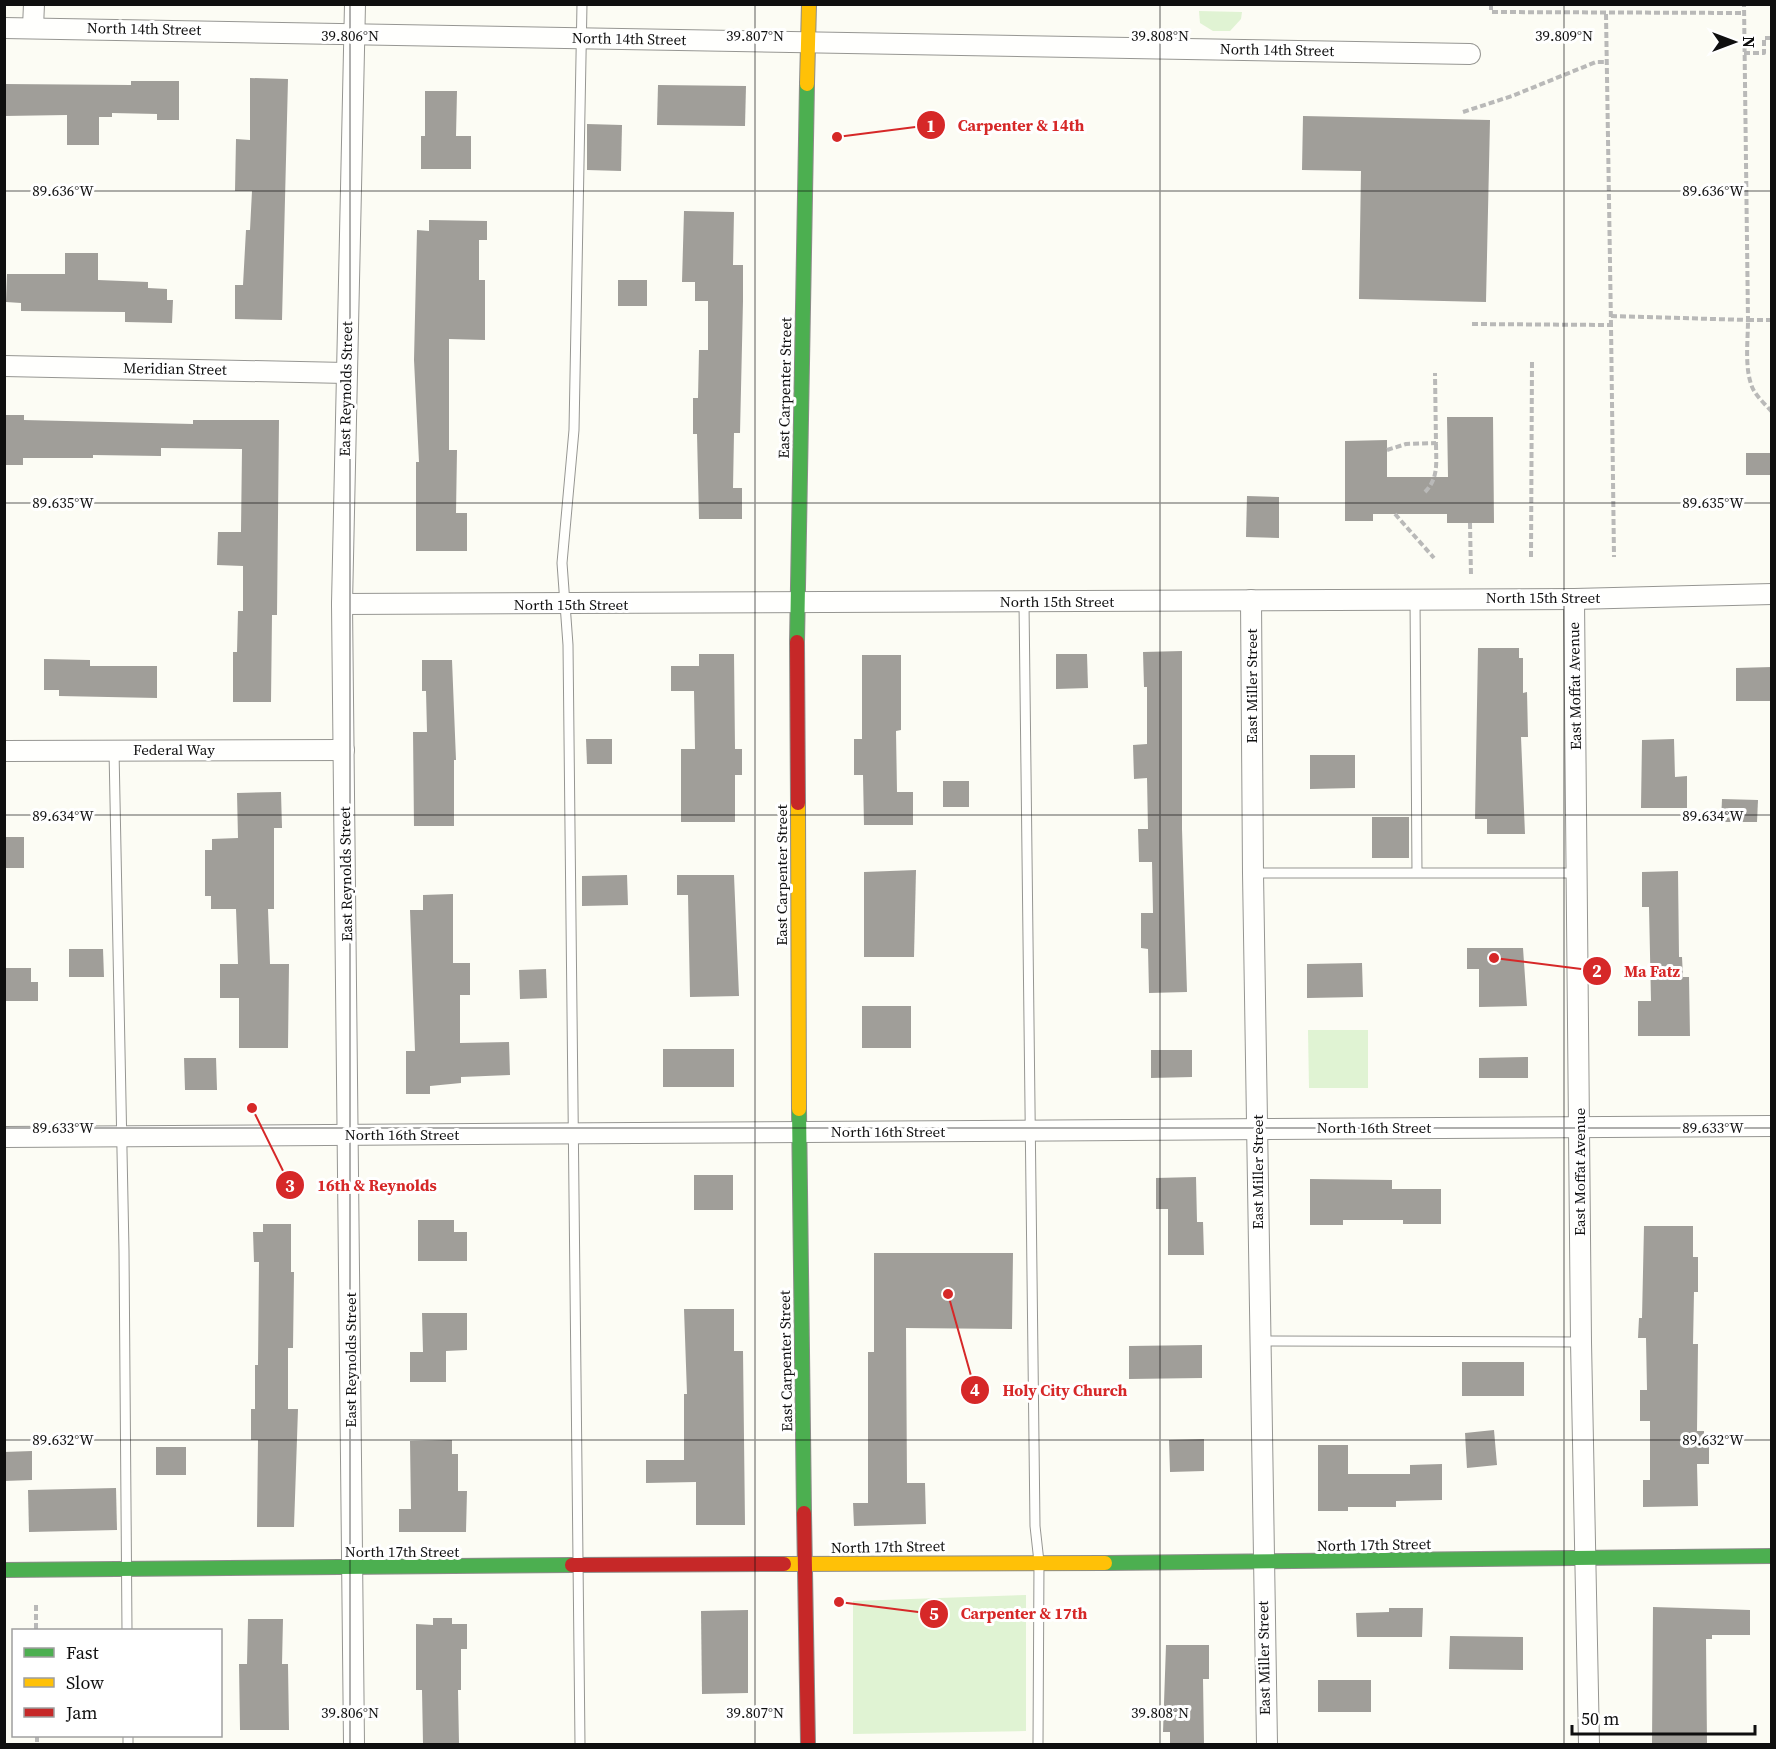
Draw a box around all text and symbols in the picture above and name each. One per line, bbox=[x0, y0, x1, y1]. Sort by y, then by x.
north arrow bbox=[1704, 12, 1764, 72]
street label: North 14th Street bbox=[87, 17, 201, 40]
text: 39.806°N bbox=[321, 25, 379, 46]
text: 39.807°N bbox=[726, 25, 784, 46]
text: 39.808°N bbox=[1131, 25, 1189, 46]
text: 39.809°N bbox=[1535, 25, 1593, 46]
street label: North 14th Street bbox=[572, 27, 686, 50]
text: N bbox=[1738, 36, 1760, 48]
street label: North 14th Street bbox=[1220, 38, 1334, 61]
callout: Carpenter & 14th bbox=[916, 108, 1096, 142]
text: 1 bbox=[926, 113, 936, 138]
text: Carpenter & 14th bbox=[958, 114, 1084, 136]
text: 89.636°W bbox=[32, 180, 94, 201]
text: 89.636°W bbox=[1682, 180, 1744, 201]
street label: East Carpenter Street bbox=[773, 317, 796, 459]
street label: East Reynolds Street bbox=[334, 321, 357, 457]
street label: Meridian Street bbox=[123, 357, 227, 380]
text: 89.635°W bbox=[32, 492, 94, 513]
text: 89.635°W bbox=[1682, 492, 1744, 513]
street label: North 15th Street bbox=[1486, 587, 1600, 608]
street label: North 15th Street bbox=[1000, 591, 1114, 612]
street label: North 15th Street bbox=[514, 594, 628, 615]
street label: East Moffat Avenue bbox=[1563, 621, 1586, 750]
street label: East Miller Street bbox=[1241, 628, 1262, 743]
street label: Federal Way bbox=[133, 739, 215, 760]
street label: East Carpenter Street bbox=[771, 804, 792, 946]
text: 89.634°W bbox=[32, 805, 94, 826]
text: 89.634°W bbox=[1682, 805, 1744, 826]
street label: East Reynolds Street bbox=[334, 806, 357, 942]
callout: Ma Fatz bbox=[1582, 954, 1692, 988]
text: 2 bbox=[1592, 958, 1602, 983]
text: Ma Fatz bbox=[1624, 960, 1681, 982]
street label: East Moffat Avenue bbox=[1569, 1108, 1590, 1236]
street label: East Miller Street bbox=[1247, 1114, 1268, 1229]
text: 89.633°W bbox=[32, 1117, 94, 1138]
street label: North 16th Street bbox=[1317, 1117, 1431, 1138]
text: 89.633°W bbox=[1682, 1117, 1744, 1138]
street label: North 16th Street bbox=[831, 1121, 945, 1142]
street label: North 16th Street bbox=[345, 1124, 459, 1145]
callout: 16th & Reynolds bbox=[275, 1168, 448, 1202]
text: 3 bbox=[285, 1173, 295, 1198]
text: 16th & Reynolds bbox=[317, 1174, 437, 1196]
street label: East Carpenter Street bbox=[774, 1290, 797, 1432]
street label: East Reynolds Street bbox=[340, 1292, 361, 1428]
callout: Holy City Church bbox=[960, 1373, 1139, 1407]
text: 4 bbox=[970, 1377, 980, 1402]
text: Holy City Church bbox=[1003, 1379, 1128, 1401]
text: 89.632°W bbox=[32, 1429, 94, 1450]
text: 89.632°W bbox=[1682, 1429, 1744, 1450]
street label: North 17th Street bbox=[1317, 1533, 1431, 1556]
street label: North 17th Street bbox=[831, 1535, 945, 1558]
street label: North 17th Street bbox=[345, 1541, 459, 1562]
callout: Carpenter & 17th bbox=[919, 1597, 1100, 1631]
street label: East Miller Street bbox=[1252, 1600, 1275, 1716]
text: 5 bbox=[929, 1601, 939, 1626]
text: Carpenter & 17th bbox=[961, 1602, 1087, 1624]
legend bbox=[12, 1629, 222, 1737]
text: Fast bbox=[66, 1640, 99, 1665]
text: Slow bbox=[66, 1670, 104, 1695]
scale bar bbox=[1572, 1698, 1755, 1736]
text: Jam bbox=[65, 1700, 98, 1725]
text: 39.806°N bbox=[321, 1702, 379, 1723]
text: 39.807°N bbox=[726, 1702, 784, 1723]
text: 39.808°N bbox=[1131, 1702, 1189, 1723]
text: 50 m bbox=[1581, 1706, 1619, 1731]

